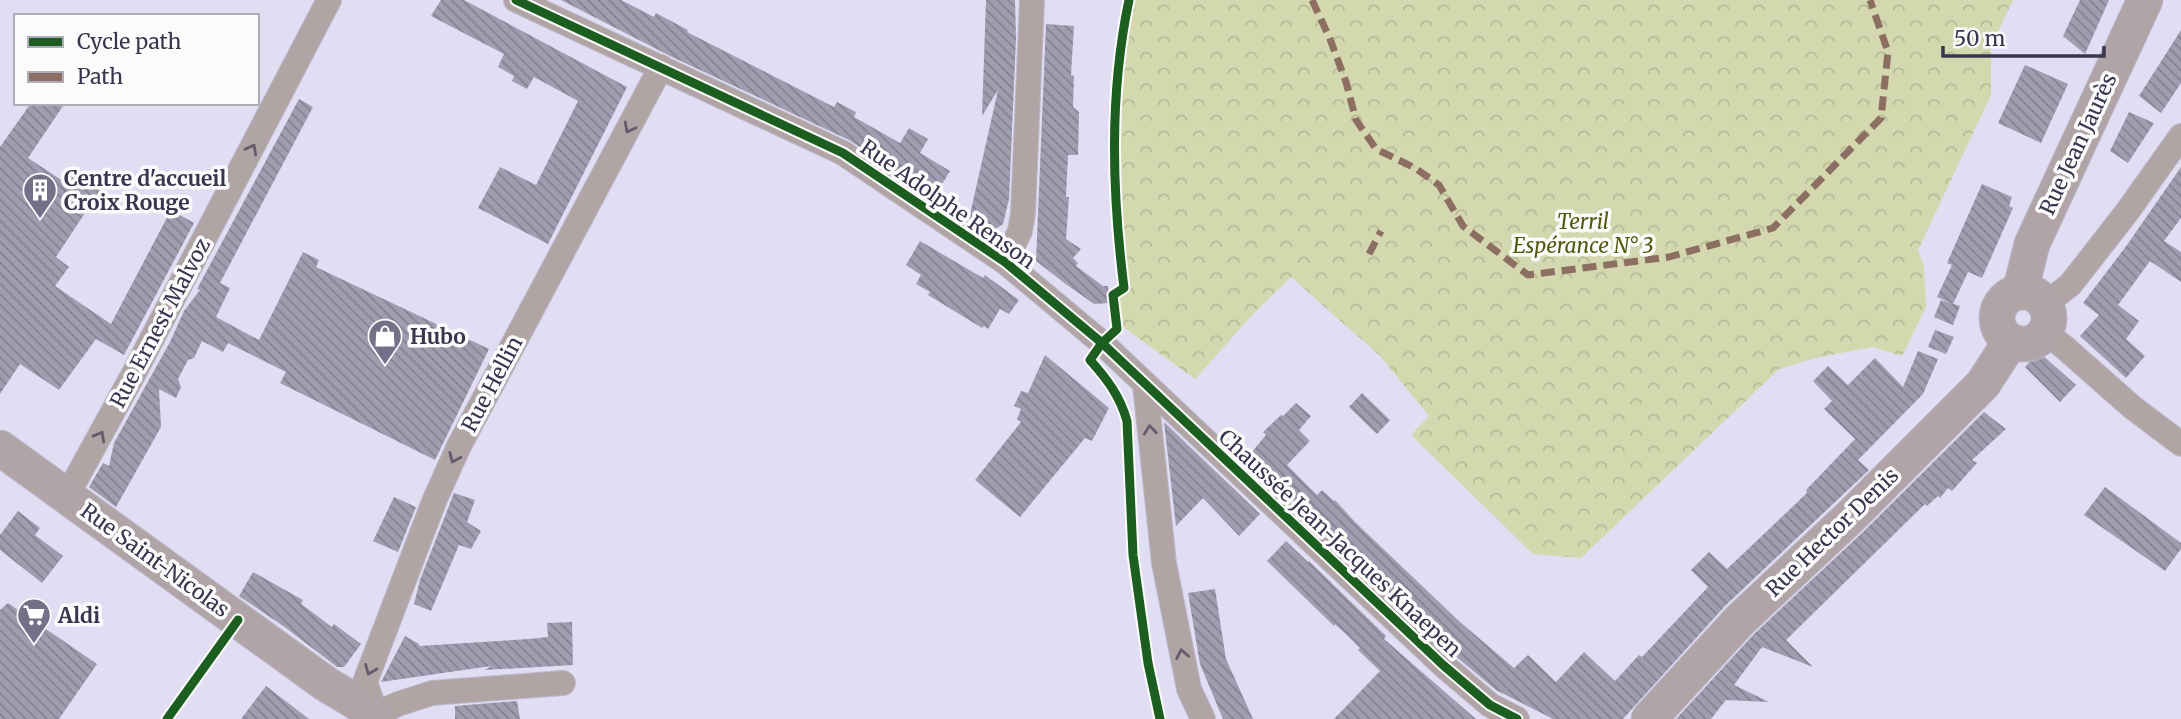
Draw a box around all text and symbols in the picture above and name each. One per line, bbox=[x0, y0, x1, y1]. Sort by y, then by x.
legend bbox=[14, 14, 259, 105]
scale bar bbox=[1943, 14, 2104, 58]
text: 50 m bbox=[1954, 25, 2005, 52]
text: Cycle path bbox=[77, 28, 181, 55]
text: Path bbox=[77, 63, 123, 90]
street label: Rue Jean Jaurès bbox=[2033, 69, 2123, 219]
one-way arrow bbox=[624, 120, 637, 133]
street label: Rue Adolphe Renson bbox=[855, 133, 1041, 275]
one-way arrow bbox=[244, 144, 258, 156]
place label: Centre d'accueil Croix Rouge bbox=[64, 165, 226, 216]
building icon: Centre d'accueil Croix Rouge bbox=[21, 171, 59, 220]
park label: Terril Espérance N° 3 bbox=[1513, 208, 1653, 259]
street label: Rue Ernest Malvoz bbox=[104, 234, 216, 412]
shop icon: Hubo bbox=[366, 317, 404, 366]
place label: Hubo bbox=[410, 323, 466, 350]
street label: Rue Hellin bbox=[456, 331, 528, 436]
street label: Chaussée Jean-Jacques Knaepen bbox=[1213, 423, 1467, 663]
one-way arrow bbox=[1142, 424, 1157, 435]
one-way arrow bbox=[91, 431, 105, 444]
one-way arrow bbox=[448, 451, 462, 464]
street label: Rue Hector Denis bbox=[1760, 462, 1904, 602]
street label: Rue Saint-Nicolas bbox=[75, 497, 235, 623]
supermarket icon: Aldi bbox=[15, 596, 53, 645]
place label: Aldi bbox=[57, 602, 100, 629]
one-way arrow bbox=[1176, 648, 1191, 660]
one-way arrow bbox=[365, 663, 379, 675]

